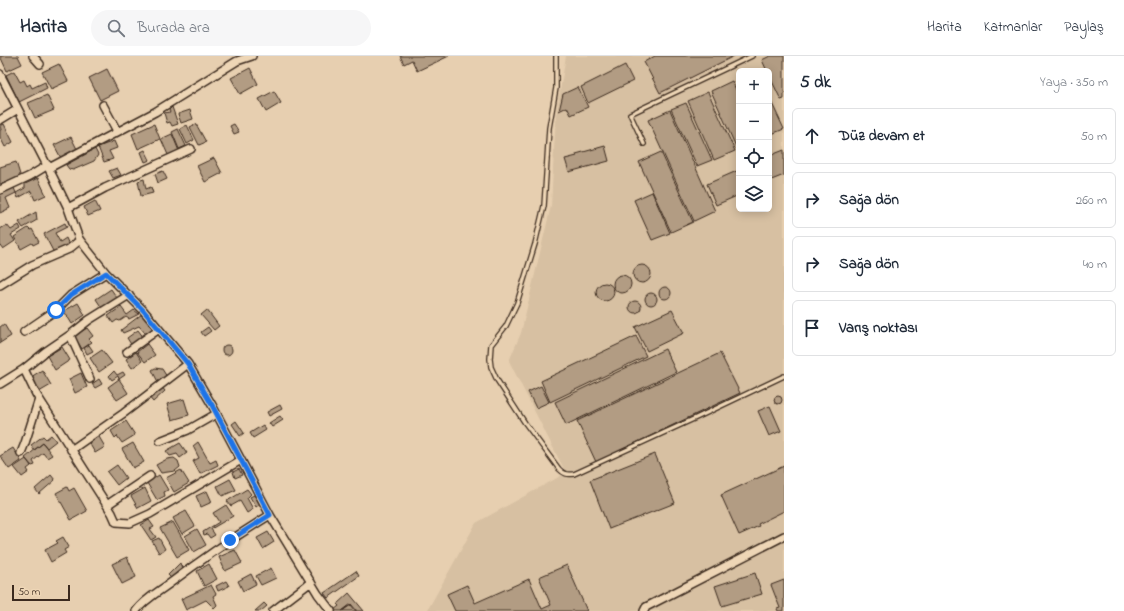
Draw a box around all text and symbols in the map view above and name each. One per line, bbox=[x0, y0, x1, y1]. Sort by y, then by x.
search box bbox=[91, 10, 371, 46]
text: Harita bbox=[20, 14, 67, 41]
icon: search bbox=[105, 17, 127, 39]
text: Burada ara bbox=[137, 17, 210, 39]
text: Harita bbox=[927, 17, 962, 38]
text: Katmanlar bbox=[984, 17, 1042, 38]
text: Paylaş bbox=[1064, 17, 1104, 38]
map controls bbox=[736, 68, 772, 212]
button: + bbox=[736, 68, 772, 104]
text: 5 dk bbox=[800, 70, 831, 95]
text: Yaya · 350 m bbox=[1040, 73, 1108, 92]
button: − bbox=[736, 104, 772, 140]
icon: ahead bbox=[801, 125, 823, 147]
text: Düz devam et bbox=[839, 125, 925, 147]
text: 50 m bbox=[1081, 127, 1107, 146]
button: locate bbox=[736, 140, 772, 176]
button: layers bbox=[736, 176, 772, 212]
icon: right bbox=[801, 189, 823, 211]
text: Sağa dön bbox=[839, 189, 899, 211]
text: 260 m bbox=[1076, 191, 1107, 210]
icon: right bbox=[801, 253, 823, 275]
text: Sağa dön bbox=[839, 253, 899, 275]
text: 40 m bbox=[1083, 255, 1107, 274]
route start bbox=[47, 301, 65, 319]
icon: arrive bbox=[801, 317, 823, 339]
text: Varış noktası bbox=[839, 317, 918, 339]
route end bbox=[221, 531, 239, 549]
scale bar bbox=[12, 583, 70, 602]
text: 50 m bbox=[18, 584, 40, 600]

